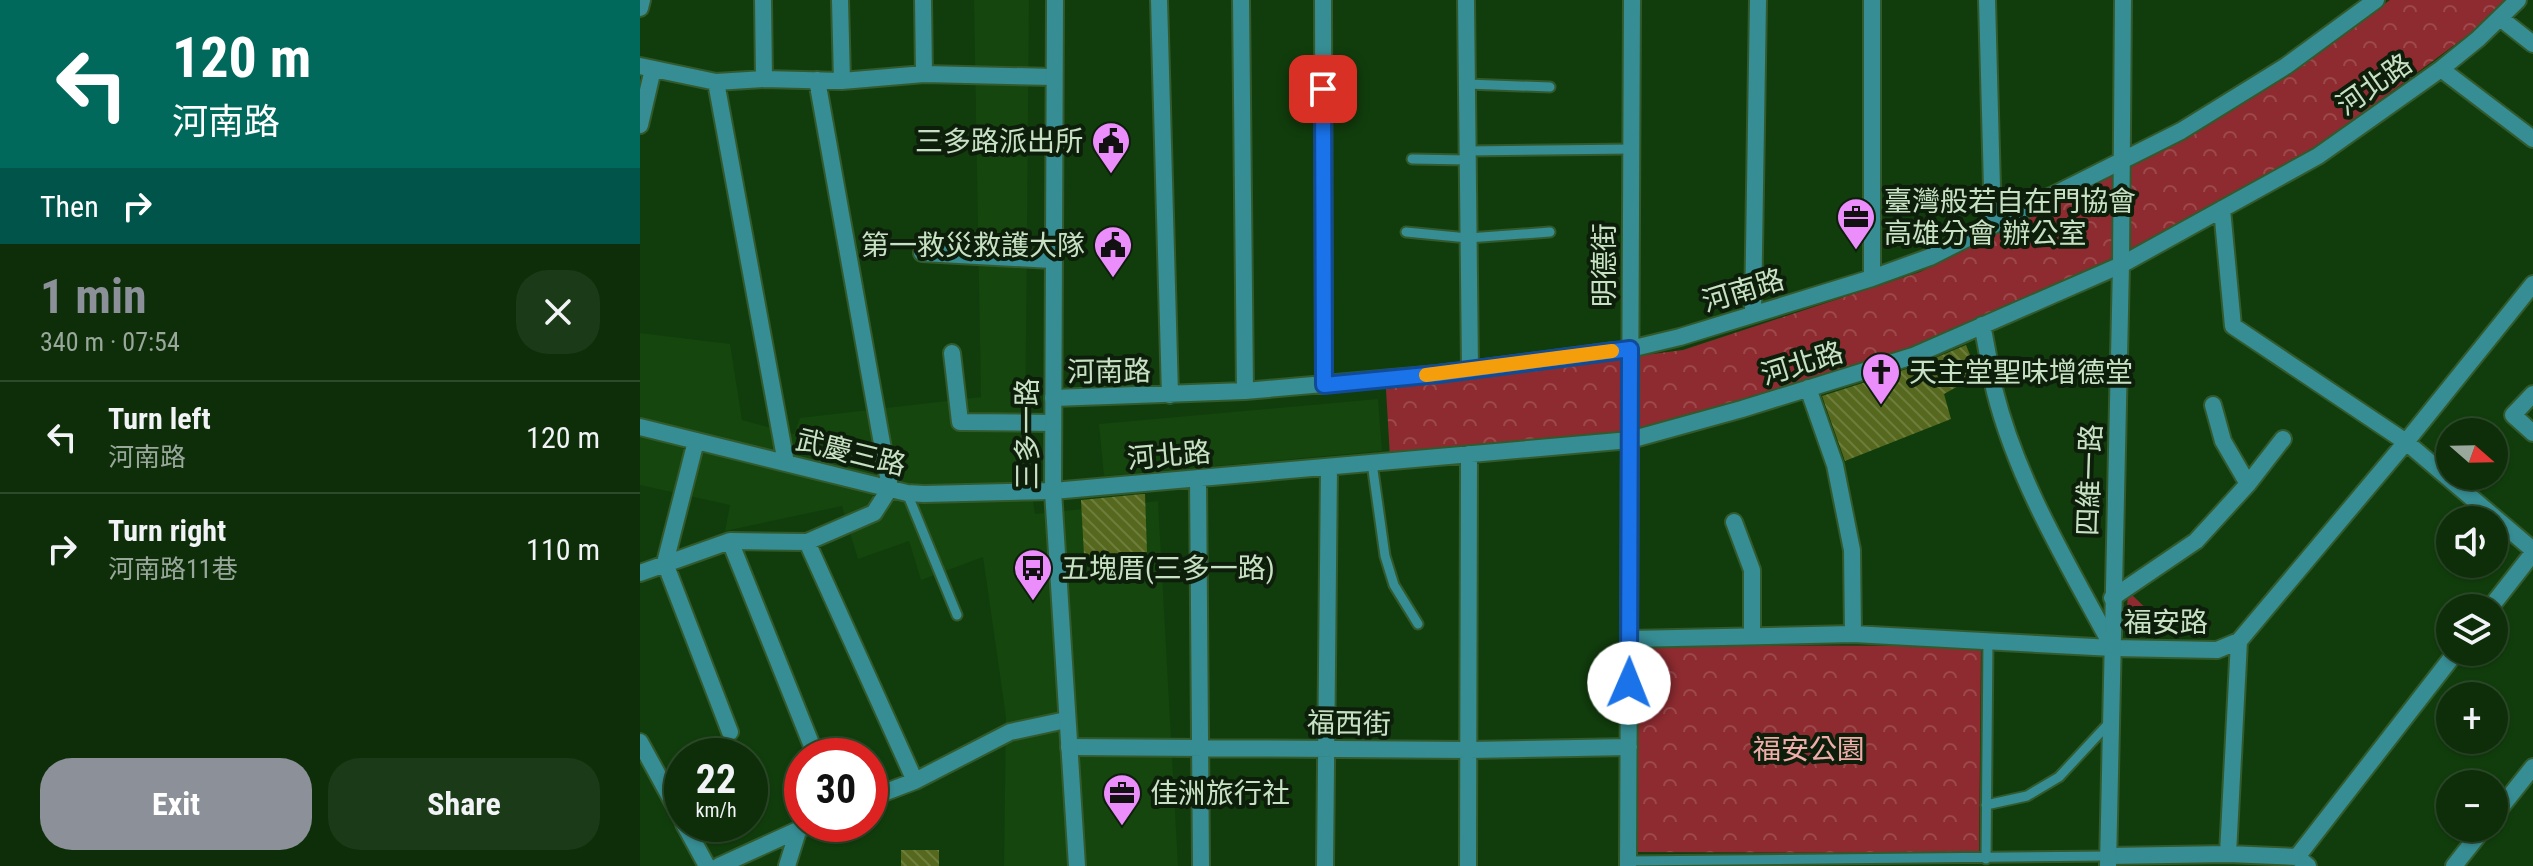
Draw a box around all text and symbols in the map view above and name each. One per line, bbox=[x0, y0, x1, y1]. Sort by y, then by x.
text: 120 m bbox=[172, 25, 311, 91]
icon: left bbox=[40, 32, 144, 136]
street label: 河北路 bbox=[2330, 47, 2418, 122]
pin bbox=[1289, 55, 1357, 123]
icon: arrive bbox=[1301, 67, 1345, 111]
text: 河南路 bbox=[172, 101, 280, 143]
public building icon: 三多路派出所 bbox=[1090, 120, 1132, 175]
place label: 三多路派出所 bbox=[915, 125, 1083, 158]
icon: right bbox=[115, 184, 159, 228]
place label: 臺灣般若自在門協會 高雄分會 辦公室 bbox=[1884, 185, 2136, 250]
text: Then bbox=[40, 189, 99, 224]
office icon: 臺灣般若自在門協會 高雄分會 辦公室 bbox=[1835, 196, 1877, 251]
street label: 明德街 bbox=[1588, 223, 1621, 307]
public building icon: 第一救災救護大隊 bbox=[1092, 224, 1134, 279]
place label: 第一救災救護大隊 bbox=[861, 229, 1085, 262]
street label: 河南路 bbox=[1698, 262, 1788, 319]
text: 1 min bbox=[40, 268, 147, 325]
button: close bbox=[516, 270, 600, 354]
text: 340 m · 07:54 bbox=[40, 327, 180, 357]
street label: 河北路 bbox=[1757, 335, 1847, 392]
church icon: 天主堂聖味增德堂 bbox=[1860, 351, 1902, 406]
street label: 河南路 bbox=[1067, 354, 1151, 389]
place label: 天主堂聖味增德堂 bbox=[1909, 356, 2133, 389]
street label: 三多一路 bbox=[1011, 378, 1044, 490]
text: Turn left bbox=[108, 401, 211, 436]
icon: left bbox=[40, 415, 84, 459]
north arrow bbox=[2436, 418, 2508, 490]
map controls bbox=[2436, 418, 2508, 842]
text: 120 m bbox=[526, 420, 600, 455]
street label: 武慶三路 bbox=[793, 423, 909, 482]
street label: 四維一路 bbox=[2071, 423, 2108, 537]
street label: 河北路 bbox=[1126, 435, 1212, 476]
text: 河南路 bbox=[108, 442, 186, 472]
button: sound bbox=[2436, 506, 2508, 578]
text: Turn right bbox=[108, 513, 226, 548]
icon: right bbox=[40, 527, 84, 571]
text: 110 m bbox=[526, 532, 600, 567]
bus stop icon: 五塊厝(三多一路) bbox=[1012, 547, 1054, 602]
place label: 五塊厝(三多一路) bbox=[1061, 552, 1275, 585]
text: 河南路11巷 bbox=[108, 554, 238, 584]
button: layers bbox=[2436, 594, 2508, 666]
street label: 福安路 bbox=[2124, 606, 2208, 639]
position arrow bbox=[1587, 641, 1671, 725]
button: + bbox=[2436, 682, 2508, 754]
street label: 福西街 bbox=[1307, 706, 1391, 741]
park label: 福安公園 bbox=[1753, 733, 1865, 766]
speed limit sign: 30 bbox=[784, 738, 888, 842]
text: 22 bbox=[696, 756, 736, 803]
button: Exit bbox=[40, 758, 312, 850]
button: Share bbox=[328, 758, 600, 850]
button: − bbox=[2436, 770, 2508, 842]
office icon: 佳洲旅行社 bbox=[1101, 772, 1143, 827]
place label: 佳洲旅行社 bbox=[1150, 777, 1290, 810]
text: km/h bbox=[695, 798, 737, 822]

